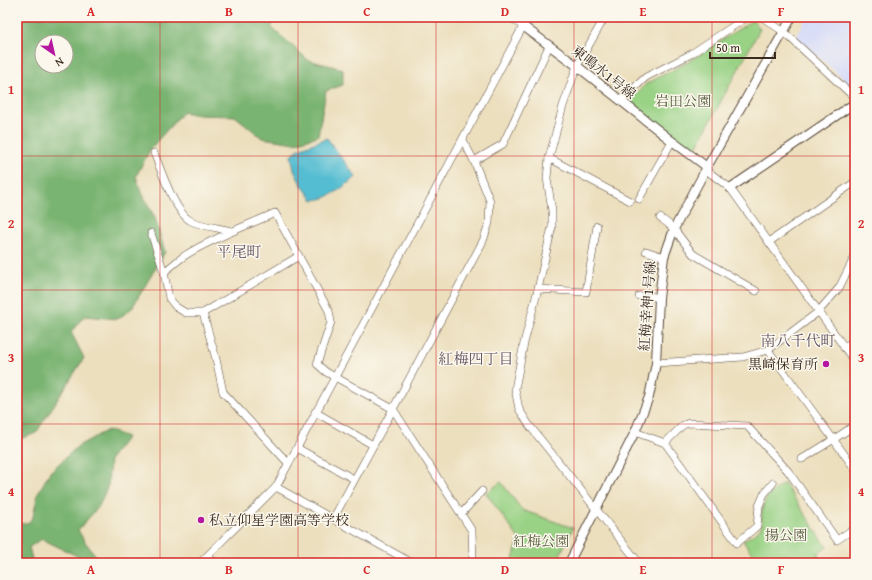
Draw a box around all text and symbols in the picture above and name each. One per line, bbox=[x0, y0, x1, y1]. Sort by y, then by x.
text: A bbox=[87, 2, 96, 21]
text: B bbox=[225, 2, 233, 21]
text: C bbox=[363, 2, 371, 21]
text: D bbox=[501, 2, 509, 21]
text: E bbox=[640, 2, 647, 21]
text: F bbox=[778, 2, 785, 21]
north arrow bbox=[34, 34, 74, 74]
scale bar bbox=[710, 34, 775, 60]
text: 50 m bbox=[716, 39, 740, 56]
street label: 東鳴水1号線 bbox=[568, 40, 640, 104]
text: N bbox=[52, 54, 67, 71]
text: 1 bbox=[8, 80, 14, 99]
text: 1 bbox=[858, 80, 864, 99]
park label: 岩田公園 bbox=[655, 91, 711, 111]
text: 2 bbox=[8, 214, 15, 233]
text: 2 bbox=[858, 214, 865, 233]
district label: 平尾町 bbox=[216, 241, 262, 262]
street label: 紅梅幸神1号線 bbox=[634, 260, 660, 352]
district label: 南八千代町 bbox=[760, 330, 836, 351]
text: 3 bbox=[8, 348, 14, 367]
district label: 紅梅四丁目 bbox=[438, 348, 514, 369]
text: 3 bbox=[858, 348, 864, 367]
place label: 黒崎保育所 bbox=[748, 354, 818, 374]
marker: 黒崎保育所 bbox=[821, 359, 831, 369]
text: 4 bbox=[8, 482, 15, 501]
text: 4 bbox=[858, 482, 865, 501]
place label: 私立仰星学園高等学校 bbox=[209, 510, 349, 530]
marker: 私立仰星学園高等学校 bbox=[196, 515, 206, 525]
park label: 揚公園 bbox=[765, 525, 807, 545]
park label: 紅梅公園 bbox=[513, 531, 569, 551]
text: A bbox=[87, 560, 96, 579]
text: B bbox=[225, 560, 233, 579]
text: C bbox=[363, 560, 371, 579]
text: D bbox=[501, 560, 509, 579]
text: E bbox=[640, 560, 647, 579]
text: F bbox=[778, 560, 785, 579]

